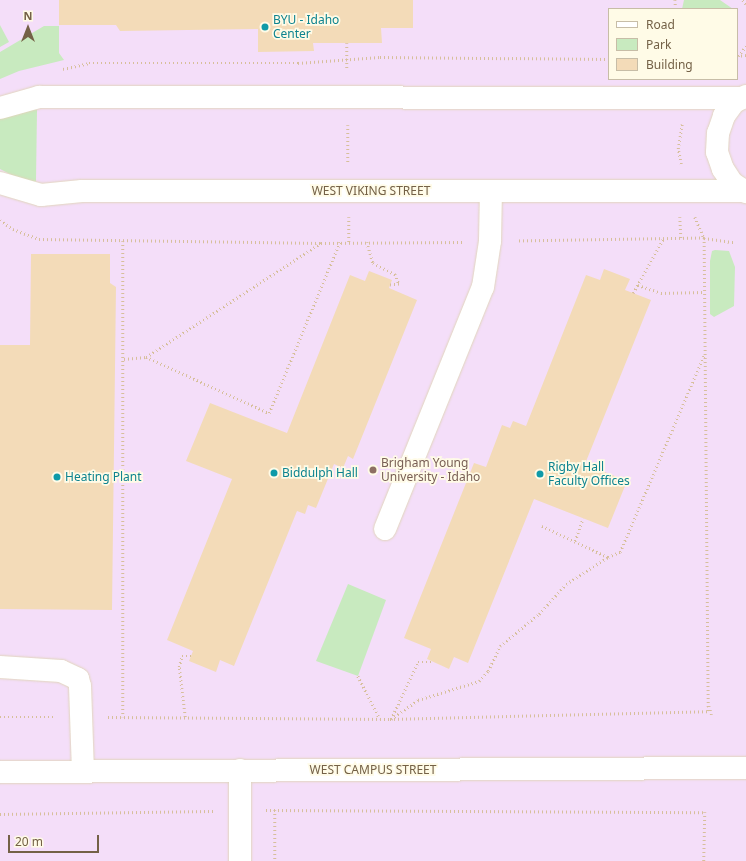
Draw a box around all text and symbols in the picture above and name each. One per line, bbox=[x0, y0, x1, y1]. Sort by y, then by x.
north arrow bbox=[8, 8, 48, 48]
text: N bbox=[24, 8, 32, 23]
legend bbox=[608, 8, 738, 80]
place label: BYU - Idaho Center bbox=[273, 13, 339, 41]
text: Road bbox=[646, 16, 675, 33]
marker: BYU - Idaho Center bbox=[260, 22, 270, 32]
text: Park bbox=[646, 36, 671, 53]
text: Building bbox=[646, 56, 693, 73]
street label: WEST VIKING STREET bbox=[312, 184, 430, 198]
place label: Brigham Young University - Idaho bbox=[381, 456, 480, 484]
place label: Rigby Hall Faculty Offices bbox=[548, 460, 630, 488]
marker: Brigham Young University - Idaho bbox=[368, 465, 378, 475]
place label: Biddulph Hall bbox=[282, 466, 358, 480]
marker: Biddulph Hall bbox=[269, 468, 279, 478]
marker: Rigby Hall Faculty Offices bbox=[535, 469, 545, 479]
place label: Heating Plant bbox=[65, 470, 142, 484]
marker: Heating Plant bbox=[52, 472, 62, 482]
street label: WEST CAMPUS STREET bbox=[310, 763, 436, 777]
scale bar bbox=[10, 827, 101, 853]
text: 20 m bbox=[15, 833, 43, 850]

